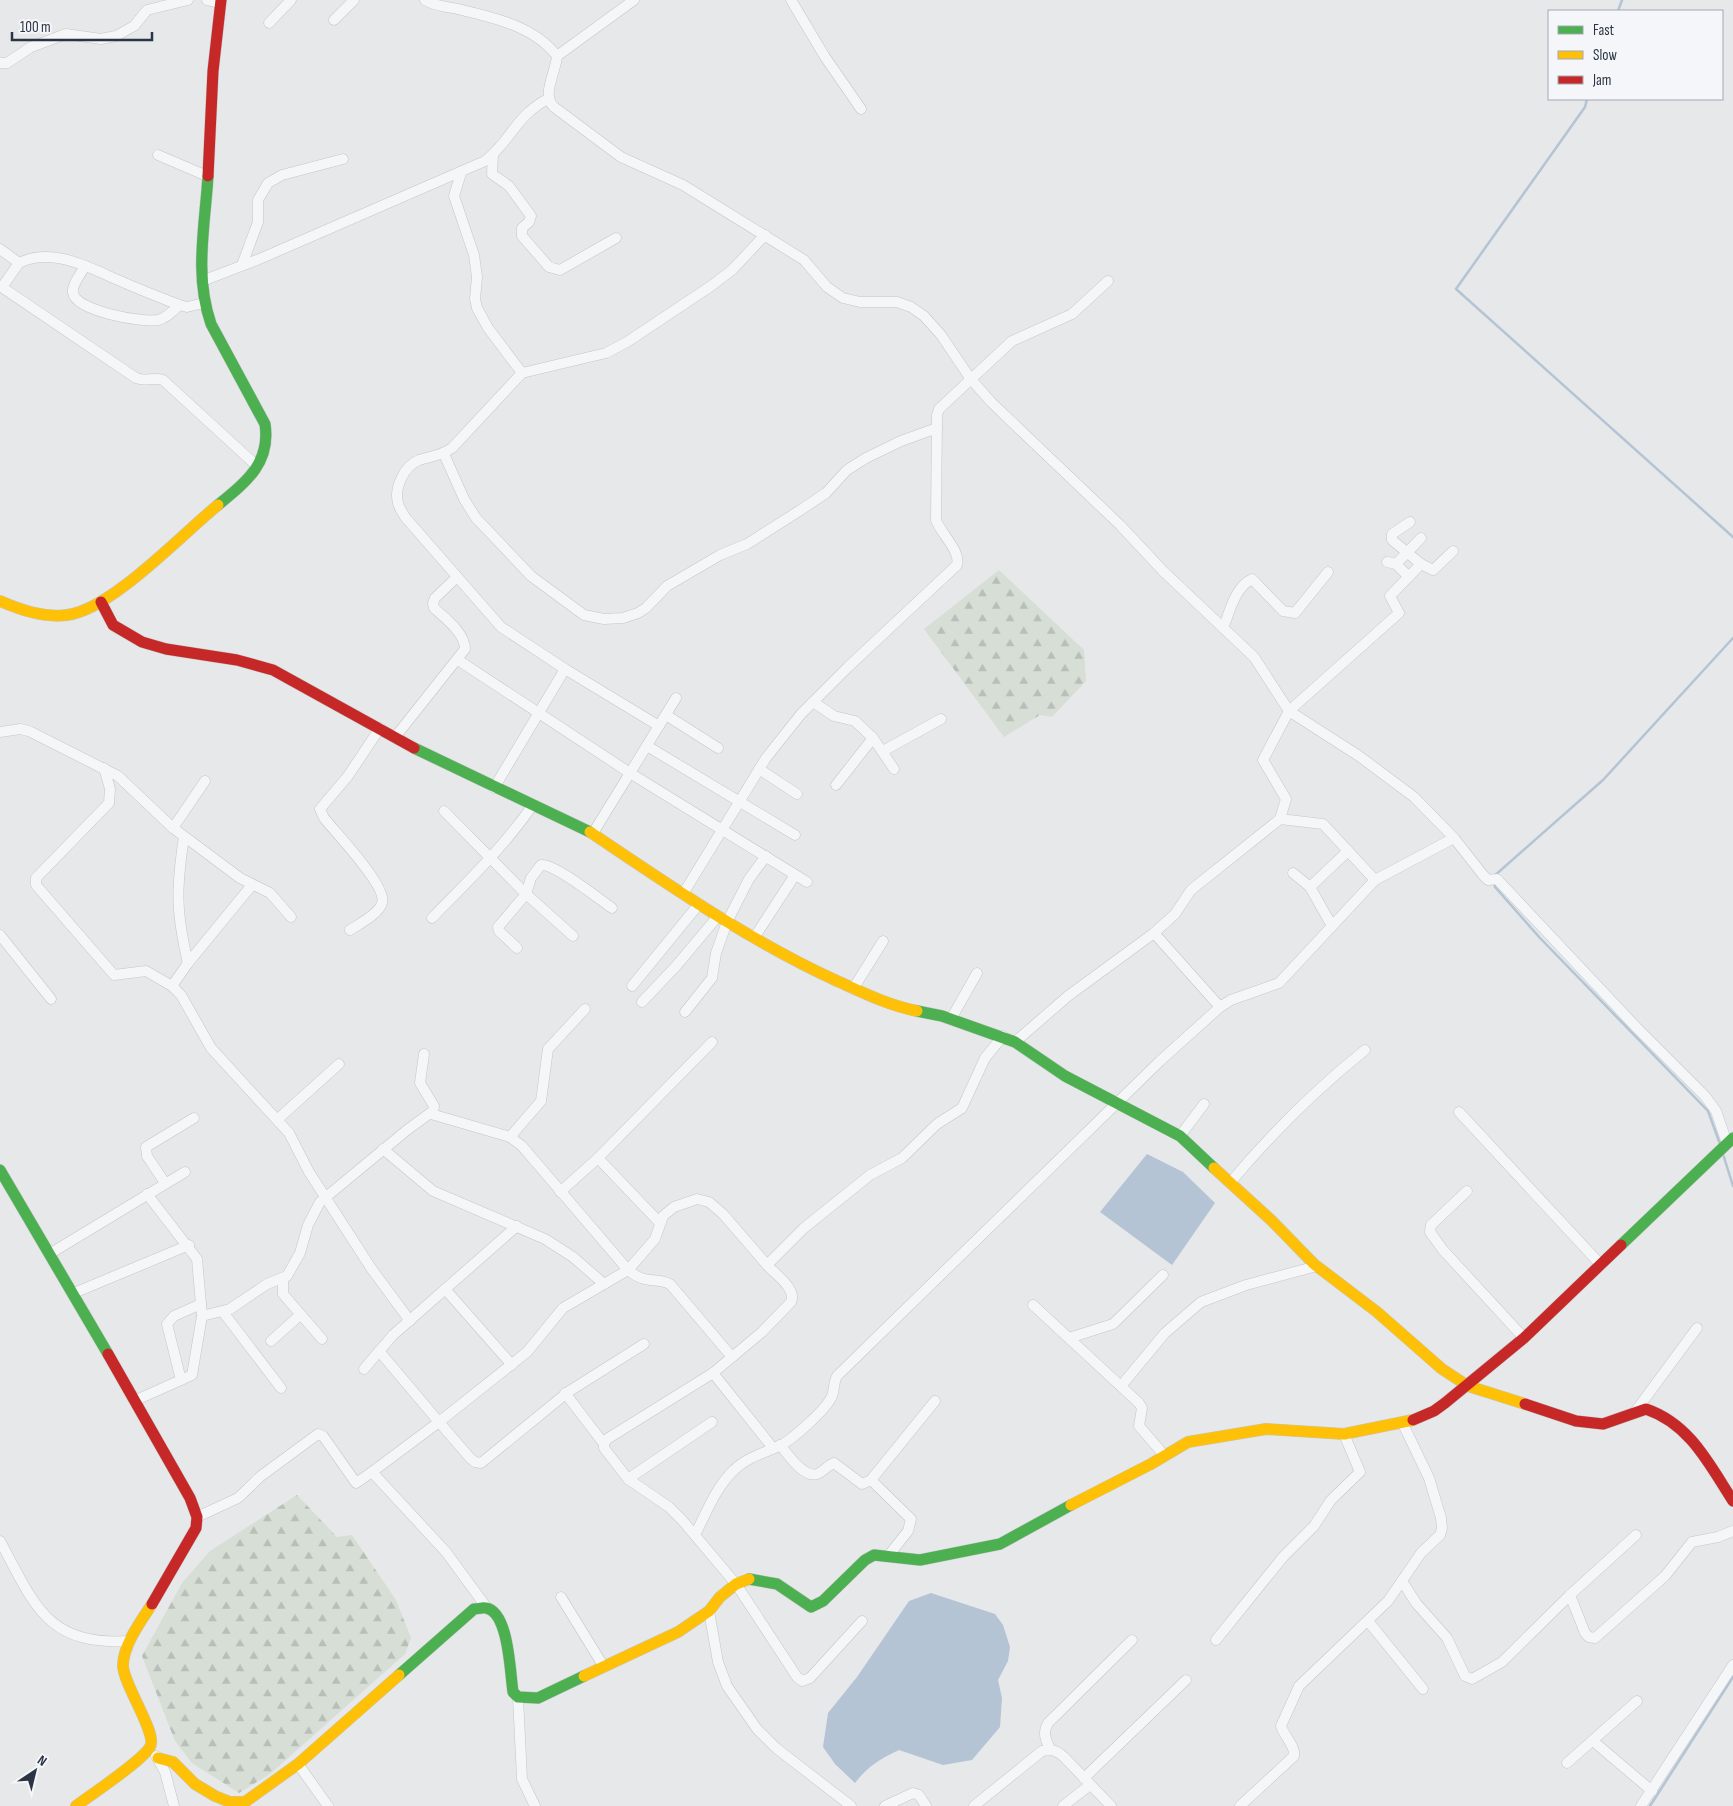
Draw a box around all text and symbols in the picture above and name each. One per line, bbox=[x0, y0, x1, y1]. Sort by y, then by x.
scale bar bbox=[12, 10, 152, 42]
legend bbox=[1548, 10, 1723, 100]
text: 100 m bbox=[20, 18, 51, 37]
text: Fast bbox=[1593, 21, 1615, 40]
text: Slow bbox=[1593, 46, 1617, 65]
text: Jam bbox=[1592, 71, 1611, 90]
north arrow bbox=[10, 1746, 60, 1796]
text: N bbox=[34, 1752, 50, 1770]

